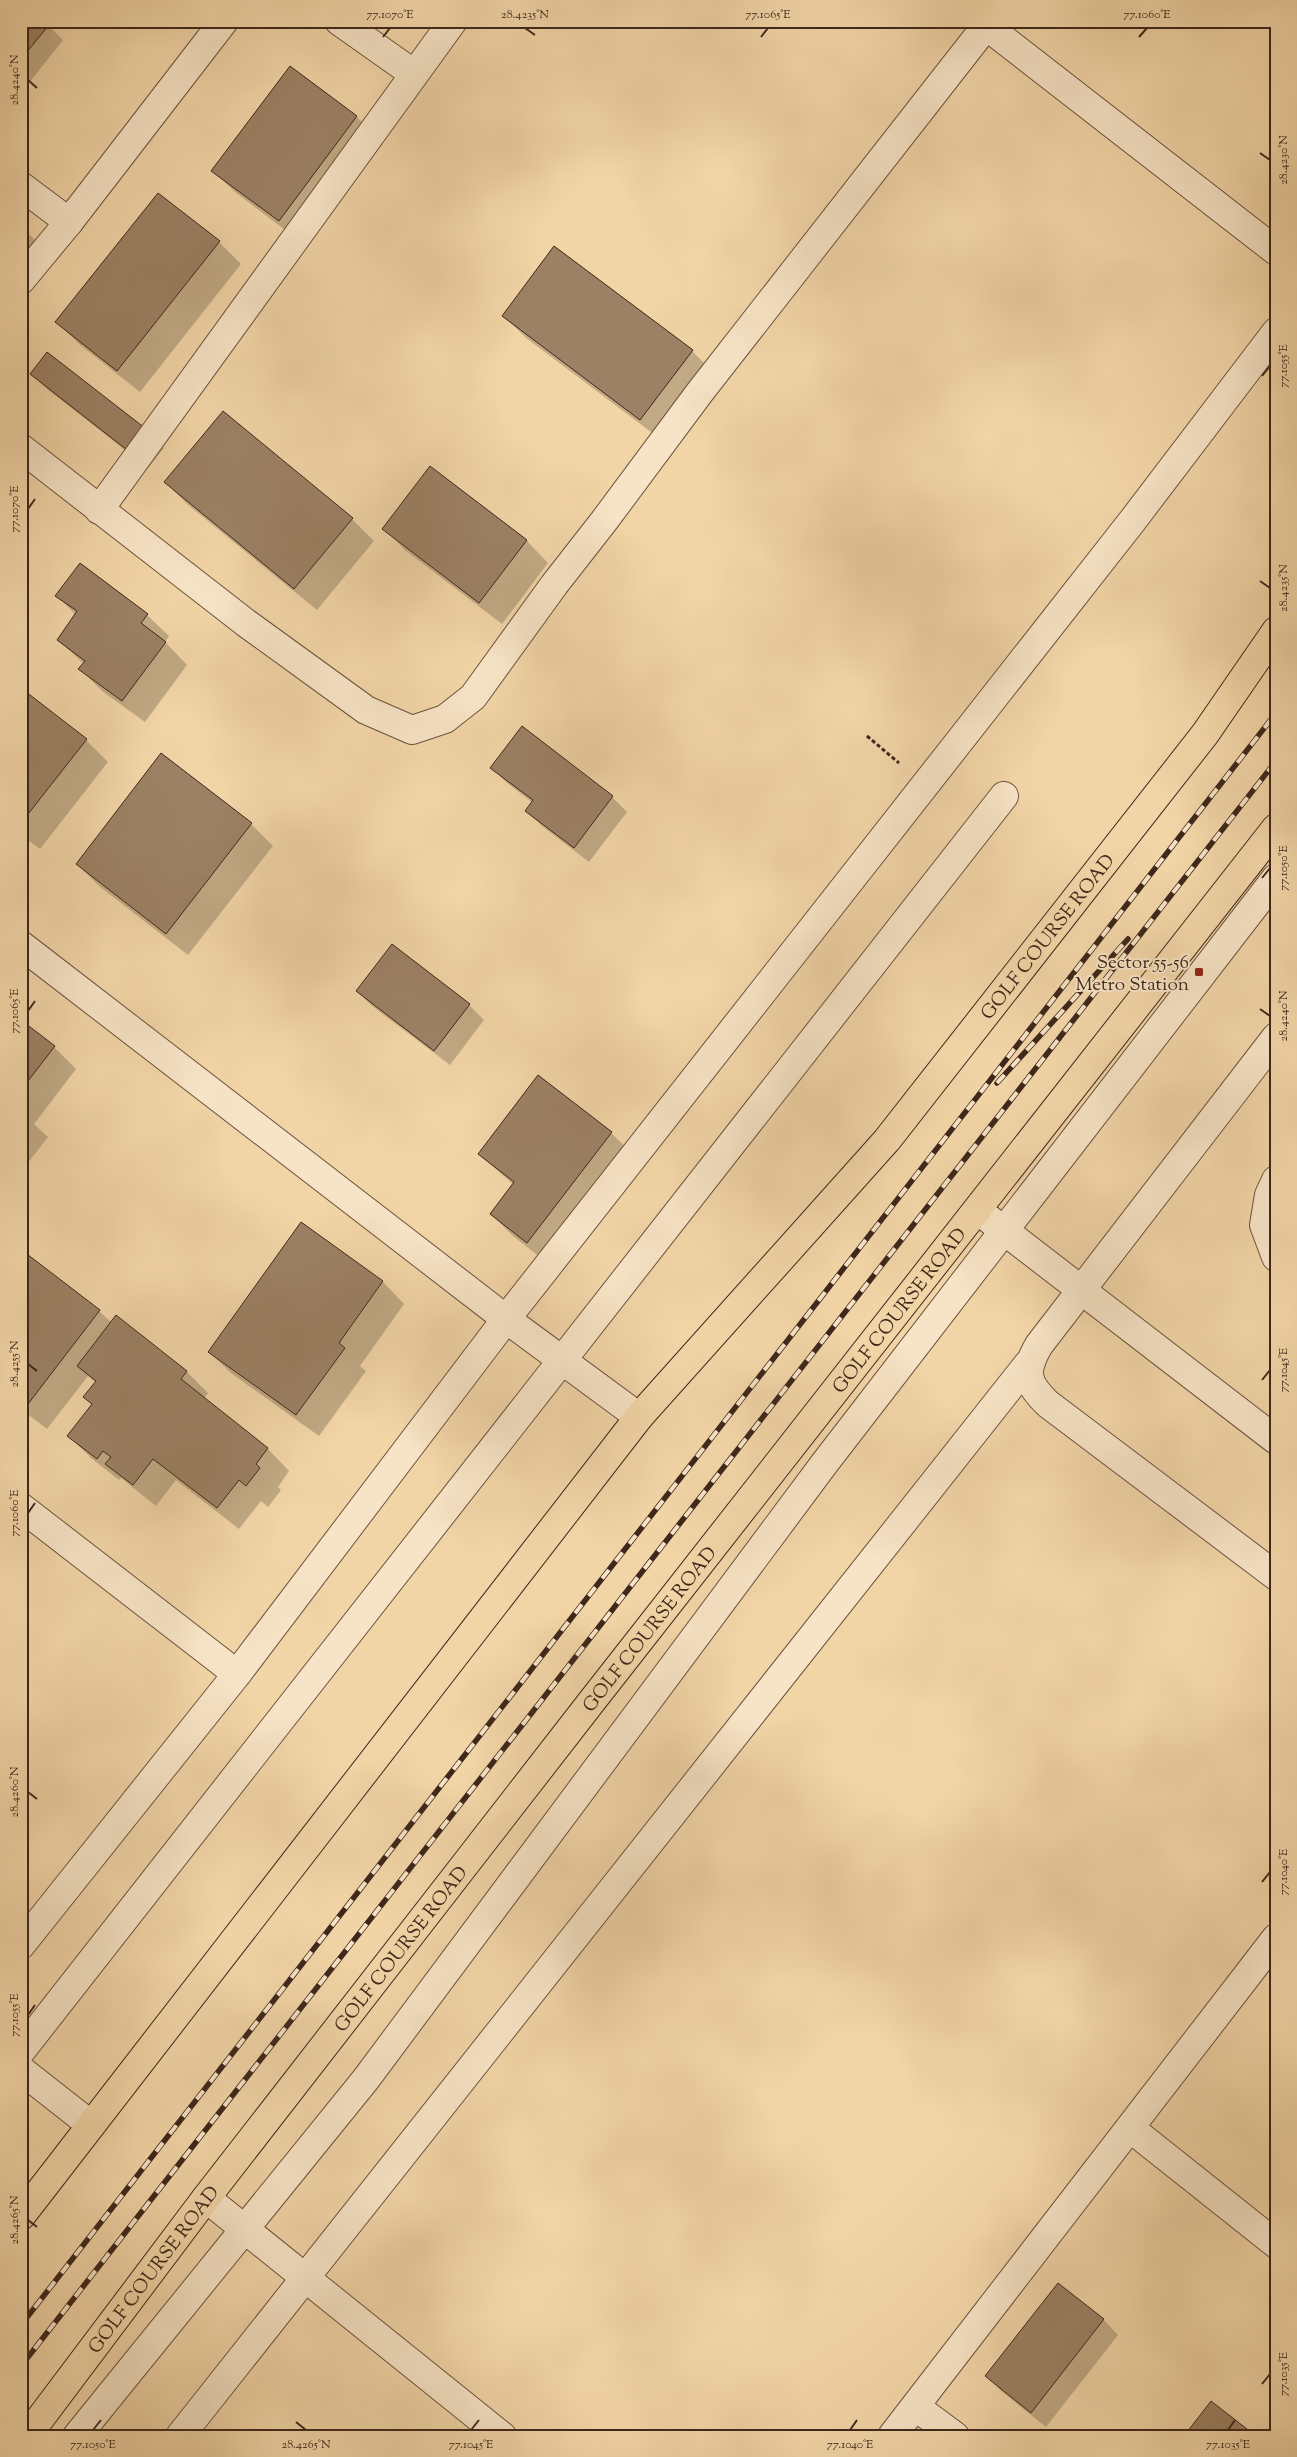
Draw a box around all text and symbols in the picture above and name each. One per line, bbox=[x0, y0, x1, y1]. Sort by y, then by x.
text: 77.1070°E bbox=[366, 6, 414, 24]
text: 28.4235°N bbox=[501, 6, 549, 24]
text: 77.1065°E bbox=[745, 6, 791, 24]
text: 77.1060°E bbox=[1123, 6, 1171, 24]
text: 28.4240°N bbox=[6, 54, 24, 105]
text: 28.4230°N bbox=[1275, 135, 1293, 185]
text: 77.1055°E bbox=[1275, 344, 1293, 388]
text: 77.1070°E bbox=[6, 485, 24, 533]
text: 28.4235°N bbox=[1275, 564, 1293, 612]
text: 77.1050°E bbox=[1275, 845, 1293, 891]
street label: GOLF COURSE ROAD bbox=[975, 849, 1122, 1026]
place label: Sector 55-56 Metro Station bbox=[1075, 950, 1189, 999]
marker: Sector 55-56 Metro Station bbox=[1193, 966, 1205, 978]
text: 77.1065°E bbox=[6, 988, 24, 1034]
text: 28.4240°N bbox=[1275, 990, 1293, 1041]
street label: GOLF COURSE ROAD bbox=[827, 1223, 974, 1400]
text: 28.4255°N bbox=[6, 1340, 24, 1388]
text: 77.1045°E bbox=[1275, 1347, 1293, 1392]
text: 77.1060°E bbox=[6, 1489, 24, 1537]
street label: GOLF COURSE ROAD bbox=[577, 1542, 724, 1719]
text: 28.4260°N bbox=[6, 1766, 24, 1817]
text: 77.1040°E bbox=[1275, 1848, 1293, 1895]
street label: GOLF COURSE ROAD bbox=[329, 1861, 475, 2039]
text: 77.1055°E bbox=[6, 1993, 24, 2037]
street label: GOLF COURSE ROAD bbox=[83, 2181, 227, 2360]
text: 28.4265°N bbox=[6, 2195, 24, 2244]
text: 77.1035°E bbox=[1275, 2351, 1293, 2396]
text: 77.1050°E bbox=[70, 2436, 116, 2454]
text: 28.4265°N bbox=[282, 2436, 331, 2454]
text: 77.1045°E bbox=[449, 2436, 494, 2454]
text: 77.1040°E bbox=[827, 2436, 874, 2454]
text: 77.1035°E bbox=[1206, 2436, 1251, 2454]

